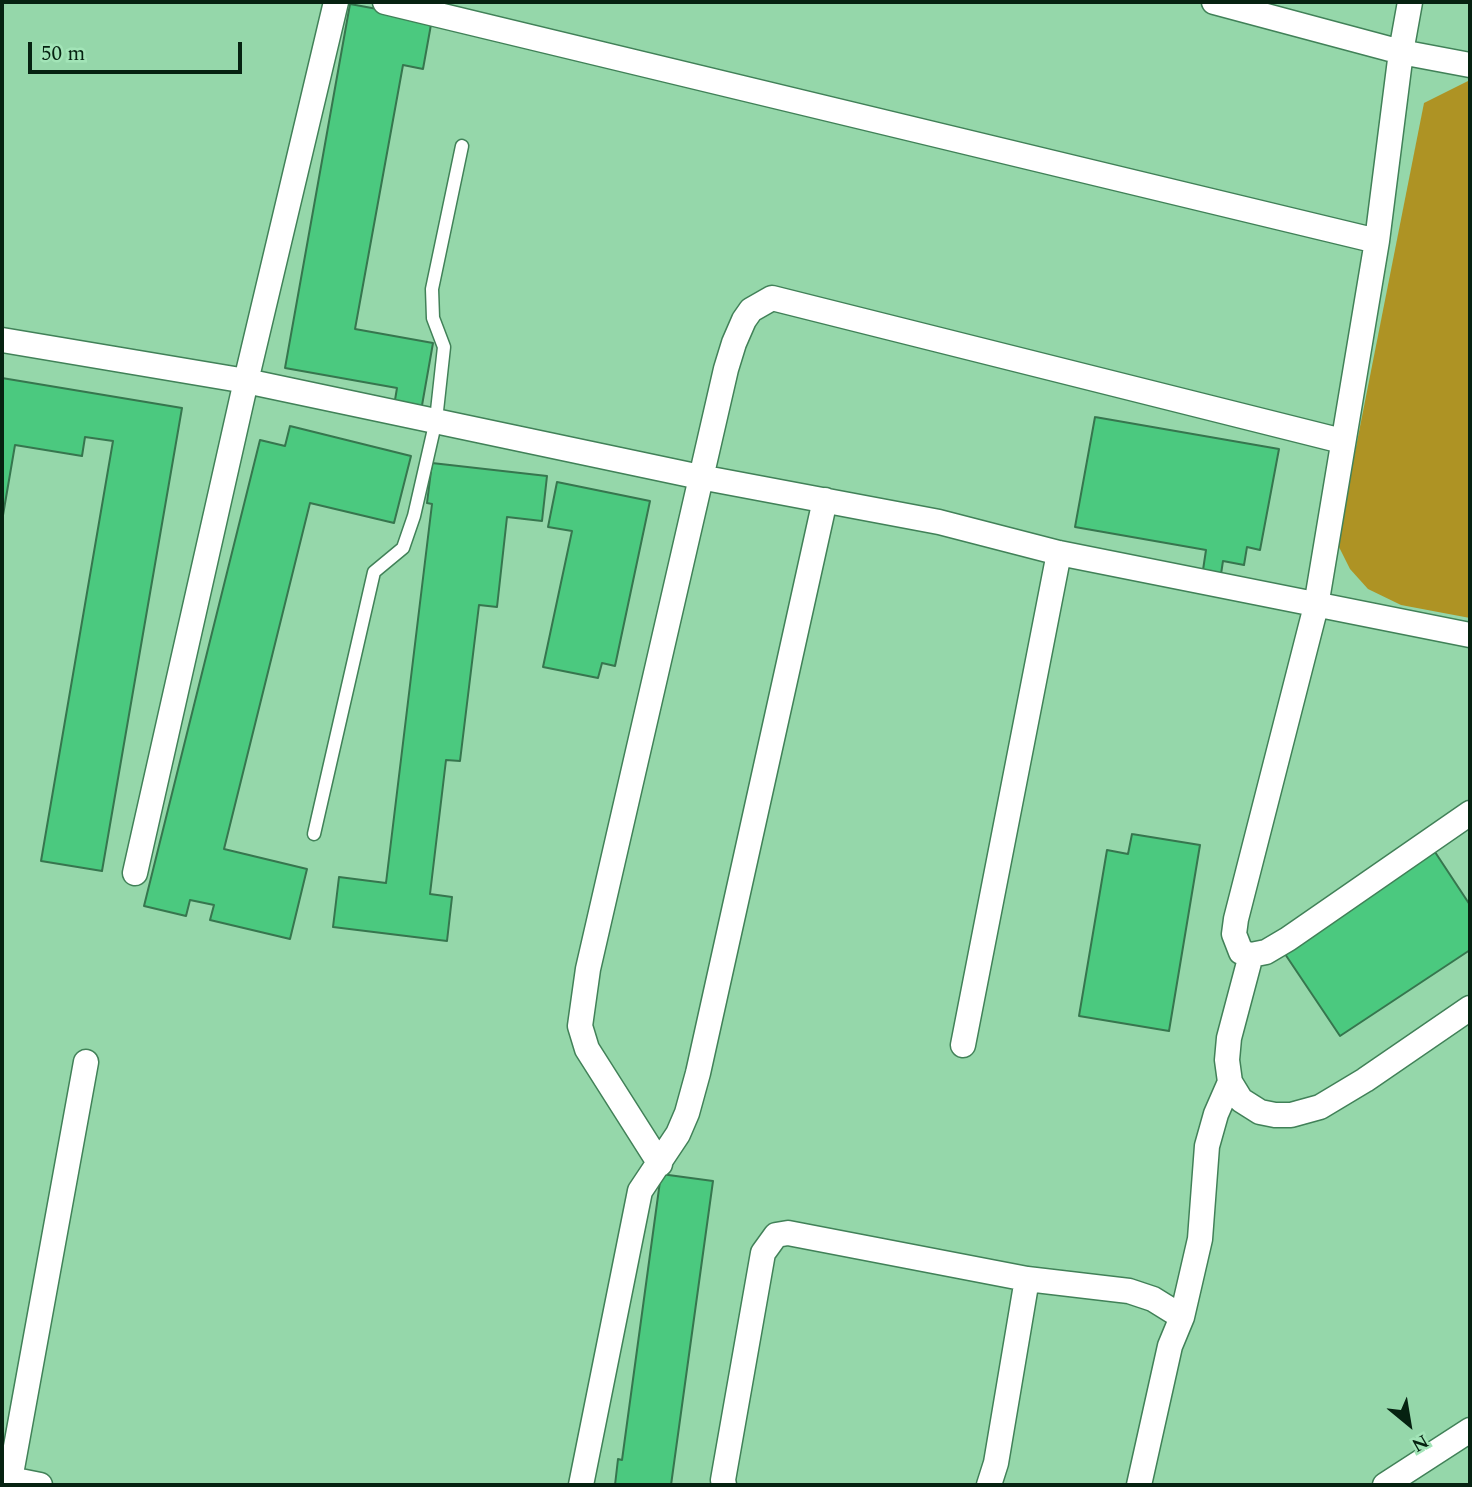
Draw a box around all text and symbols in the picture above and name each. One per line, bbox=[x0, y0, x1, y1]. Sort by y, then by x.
scale bar bbox=[32, 28, 245, 72]
text: 50 m bbox=[41, 38, 85, 70]
north arrow bbox=[1374, 1389, 1444, 1459]
text: N bbox=[1406, 1426, 1434, 1459]

